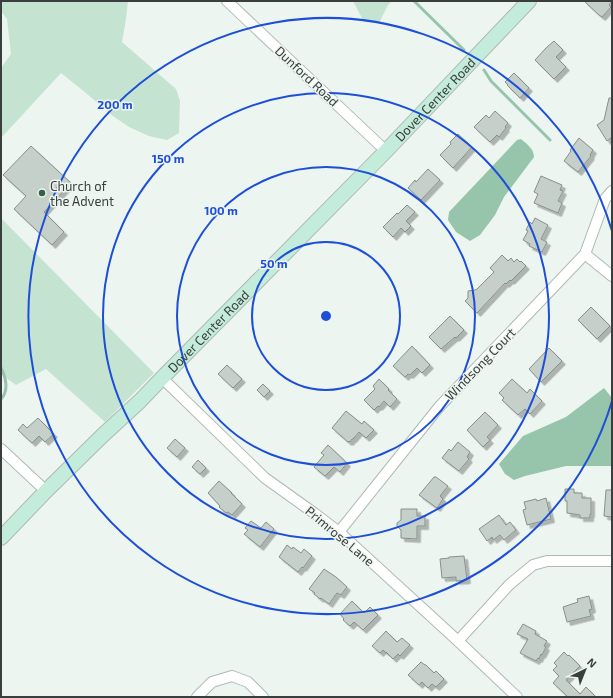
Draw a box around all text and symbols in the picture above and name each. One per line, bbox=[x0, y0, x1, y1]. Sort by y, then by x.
street label: Dunford Road bbox=[272, 42, 342, 110]
street label: Dover Center Road bbox=[392, 54, 479, 145]
text: 200 m bbox=[97, 97, 133, 111]
text: 150 m bbox=[152, 151, 184, 165]
place label: Church of the Advent bbox=[50, 178, 114, 209]
marker: Church of the Advent bbox=[37, 188, 47, 198]
text: 100 m bbox=[204, 203, 238, 217]
text: 50 m bbox=[260, 256, 288, 270]
street label: Dover Center Road bbox=[164, 287, 252, 376]
centre of rings bbox=[319, 309, 333, 323]
street label: Windsong Court bbox=[441, 324, 519, 404]
street label: Primrose Lane bbox=[302, 503, 378, 569]
north arrow bbox=[565, 650, 605, 690]
text: N bbox=[585, 655, 600, 670]

